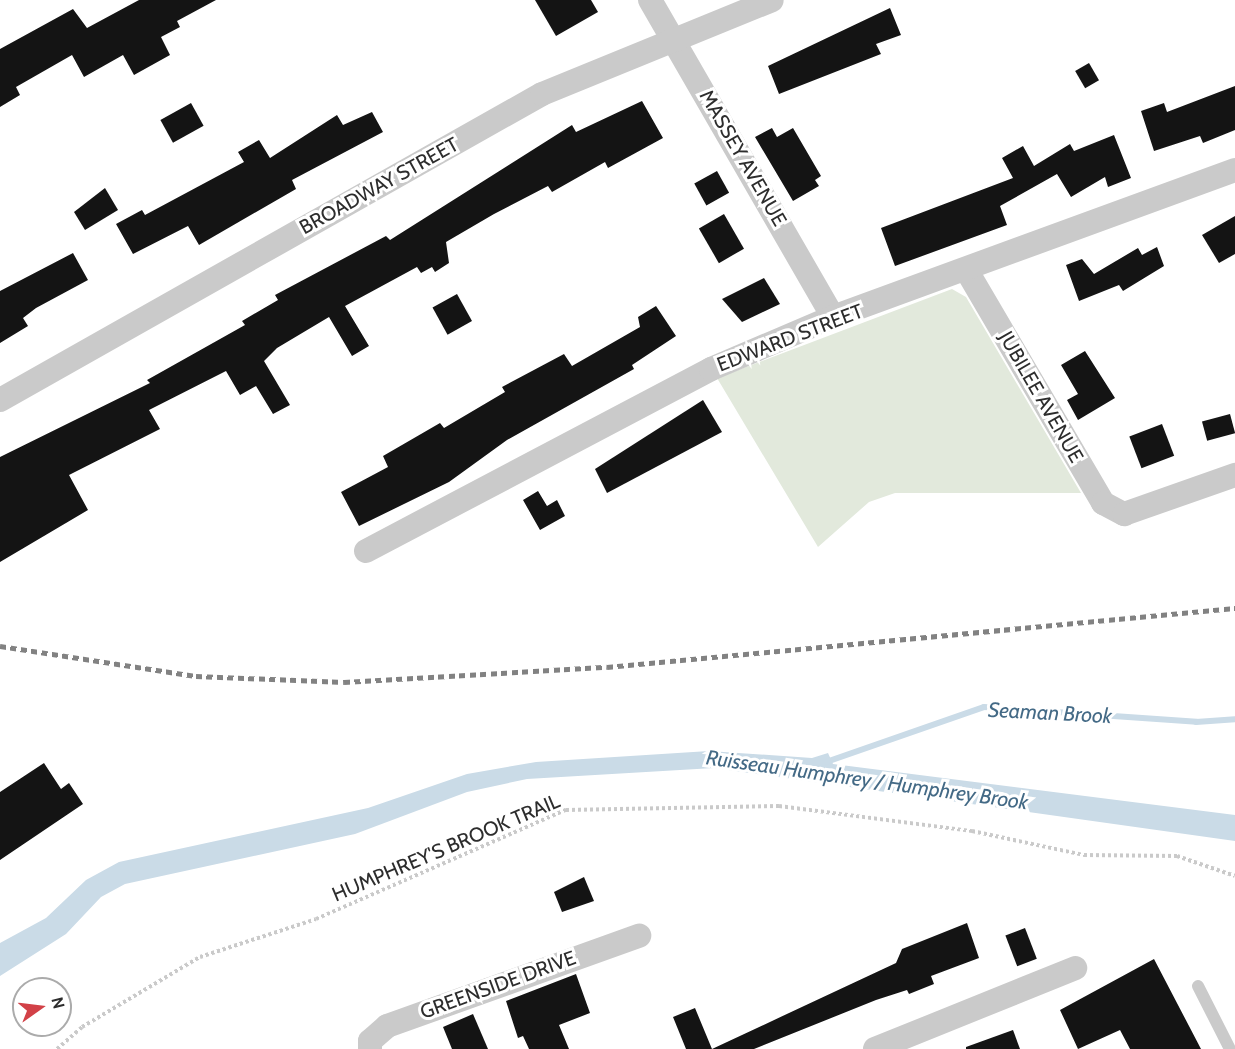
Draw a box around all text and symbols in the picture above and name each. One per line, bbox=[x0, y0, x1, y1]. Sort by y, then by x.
street label: MASSEY AVENUE bbox=[694, 86, 792, 230]
street label: BROADWAY STREET bbox=[295, 132, 463, 240]
street label: EDWARD STREET bbox=[714, 299, 866, 377]
street label: JUBILEE AVENUE bbox=[994, 327, 1088, 467]
water label: Seaman Brook bbox=[987, 697, 1113, 729]
water label: Ruisseau Humphrey / Humphrey Brook bbox=[704, 745, 1030, 815]
street label: HUMPHREY'S BROOK TRAIL bbox=[329, 789, 563, 907]
street label: GREENSIDE DRIVE bbox=[417, 946, 579, 1024]
north arrow bbox=[12, 977, 72, 1037]
text: N bbox=[47, 995, 69, 1011]

